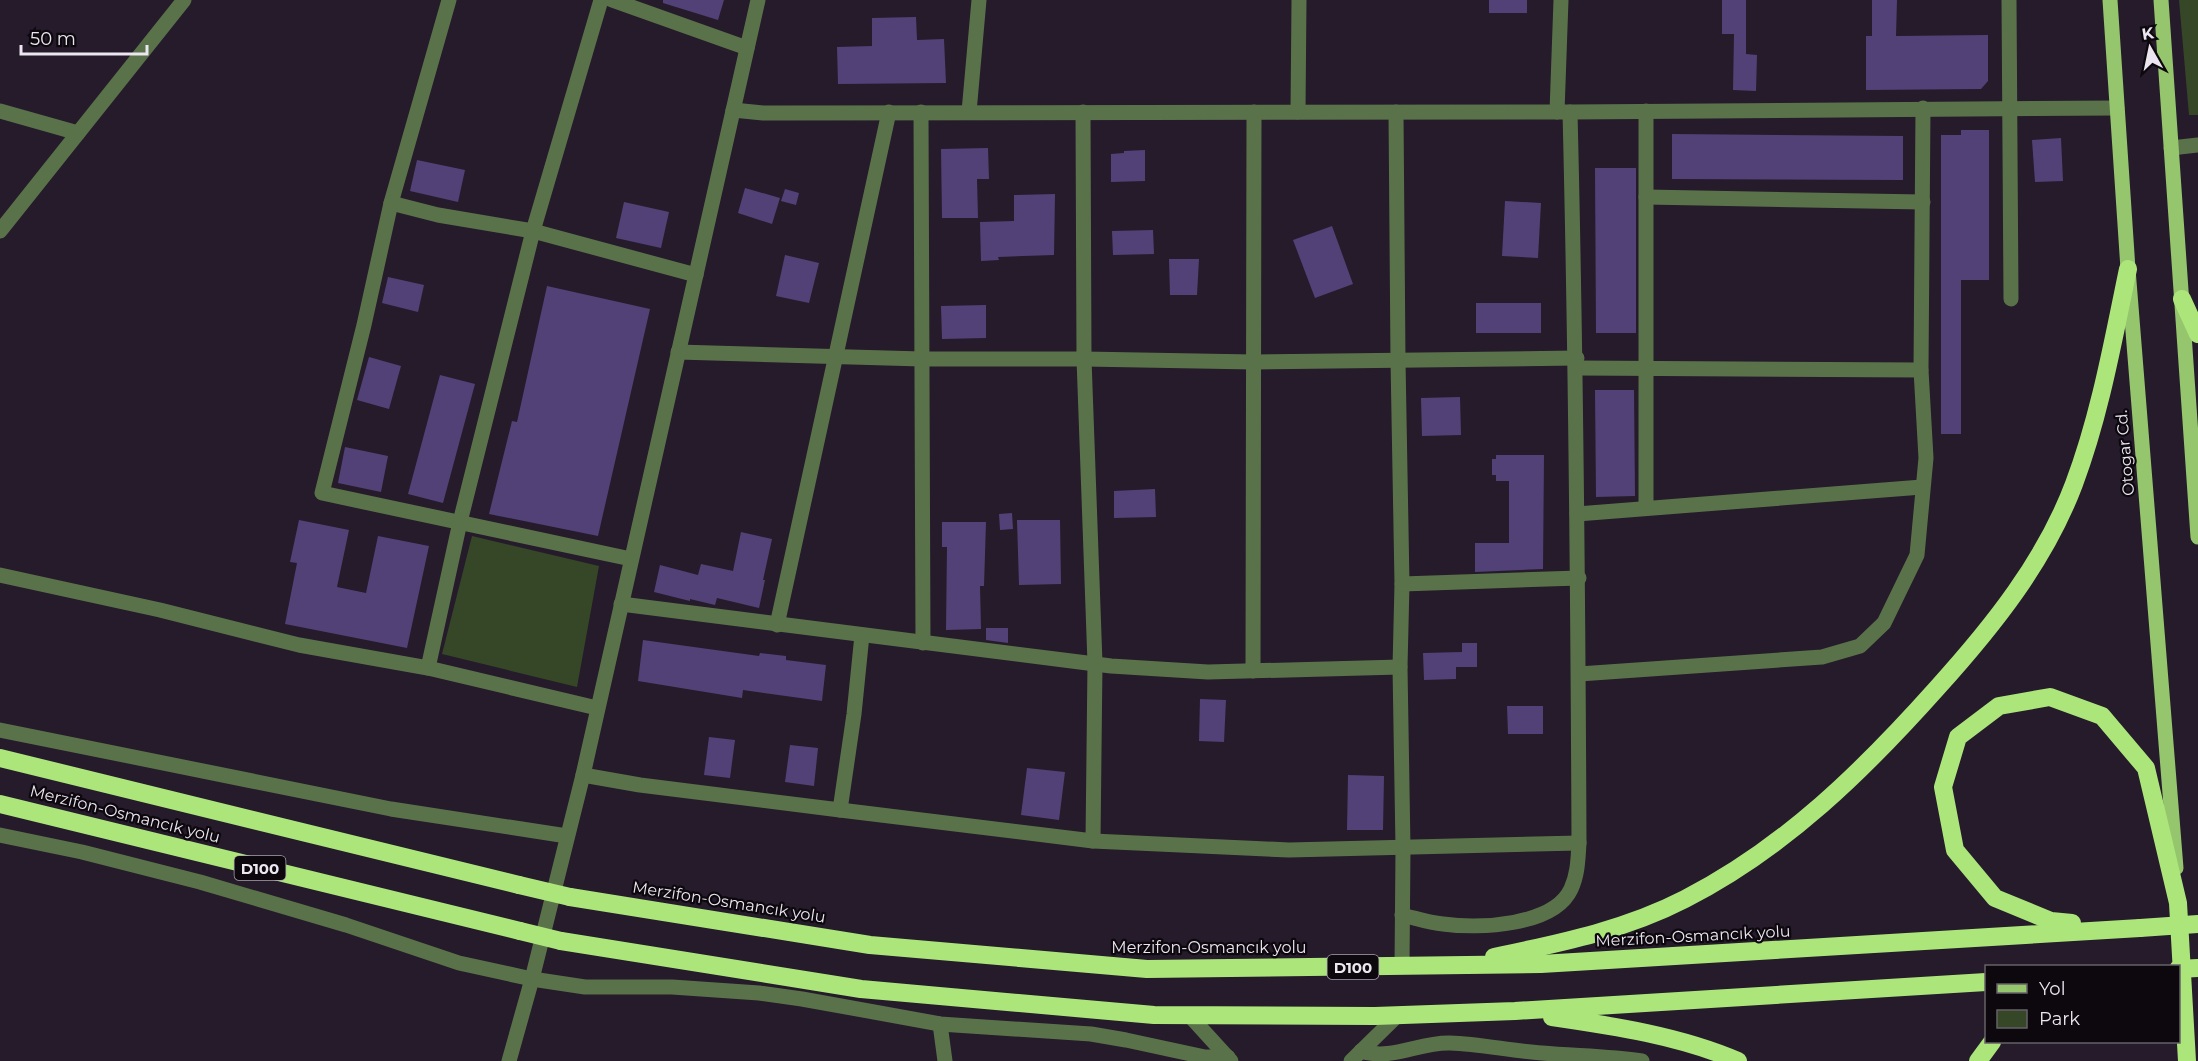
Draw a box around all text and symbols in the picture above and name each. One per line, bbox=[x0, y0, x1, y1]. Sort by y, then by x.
scale bar bbox=[21, 18, 147, 56]
north arrow bbox=[2120, 18, 2180, 78]
text: K bbox=[2140, 23, 2156, 44]
text: 50 m bbox=[30, 28, 76, 50]
street label: Otogar Cd. bbox=[2112, 409, 2138, 497]
street label: Merzifon-Osmancık yolu bbox=[28, 781, 222, 847]
road number: D100 bbox=[234, 856, 286, 880]
street label: Merzifon-Osmancık yolu bbox=[631, 877, 827, 927]
street label: Merzifon-Osmancık yolu bbox=[1595, 921, 1791, 951]
street label: Merzifon-Osmancık yolu bbox=[1111, 938, 1307, 957]
road number: D100 bbox=[1328, 955, 1378, 979]
legend bbox=[1985, 965, 2180, 1043]
text: Yol bbox=[2039, 978, 2065, 1000]
text: Park bbox=[2039, 1008, 2080, 1030]

